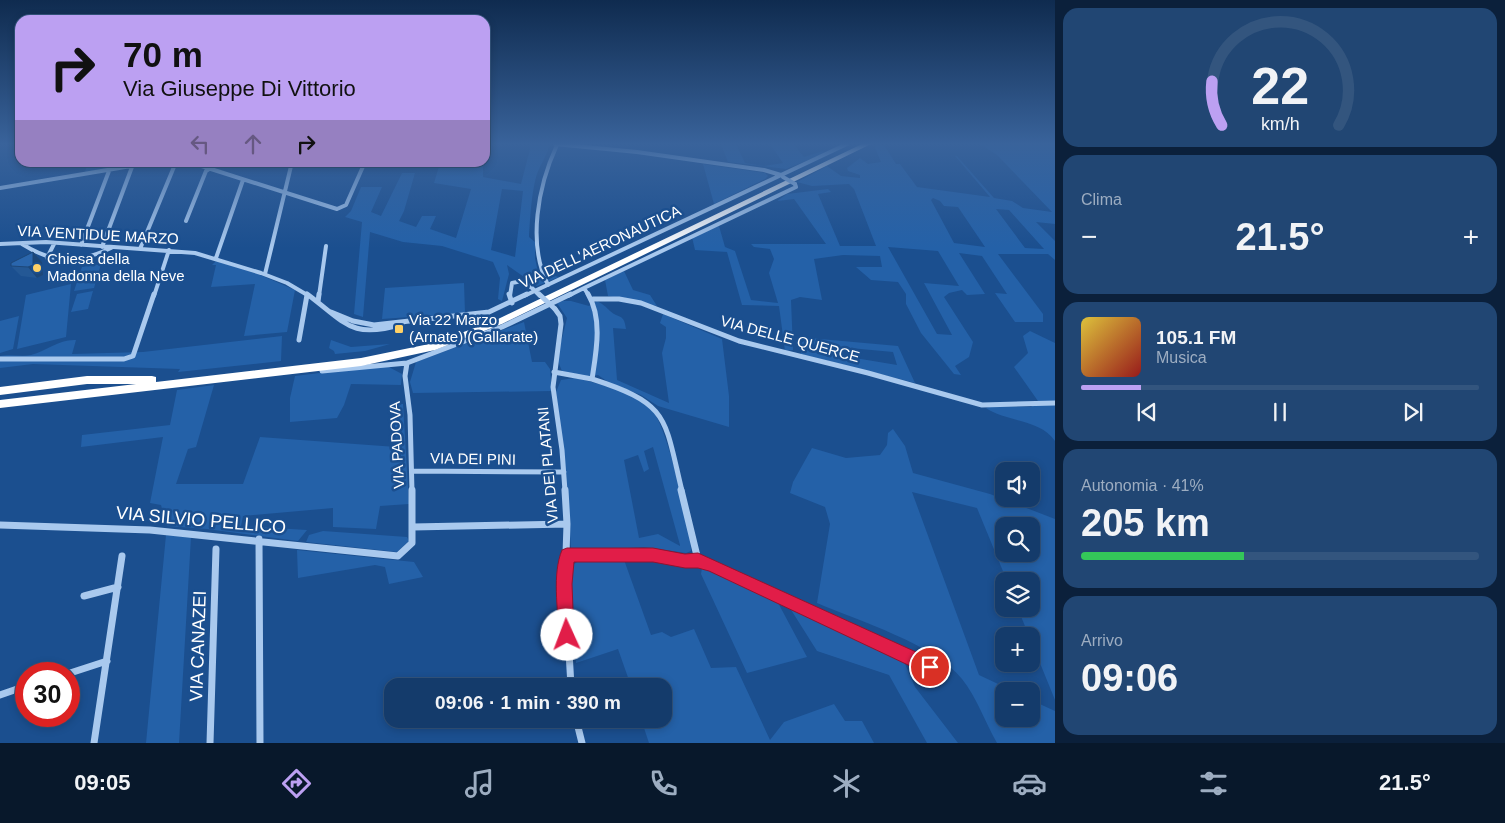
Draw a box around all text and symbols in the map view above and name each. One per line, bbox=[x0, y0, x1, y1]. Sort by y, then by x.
icon: right bbox=[40, 35, 105, 100]
text: 70 m bbox=[123, 35, 203, 74]
text: 22 bbox=[1251, 57, 1309, 115]
text: Via Giuseppe Di Vittorio bbox=[123, 76, 356, 101]
text: km/h bbox=[1261, 114, 1299, 134]
icon: left bbox=[186, 130, 214, 158]
icon: ahead bbox=[239, 130, 267, 158]
icon: right bbox=[292, 130, 320, 158]
text: Clima bbox=[1081, 191, 1122, 208]
street label: VIA DELL'AERONAUTICA bbox=[516, 202, 683, 291]
text: 21.5° bbox=[1235, 216, 1325, 258]
text: − bbox=[1081, 221, 1097, 252]
text: + bbox=[1463, 221, 1479, 252]
street label: VIA VENTIDUE MARZO bbox=[17, 222, 179, 247]
place label: Chiesa della Madonna della Neve bbox=[47, 250, 185, 284]
marker: Chiesa della Madonna della Neve bbox=[31, 262, 43, 274]
place label: Via 22 Marzo (Arnate) (Gallarate) bbox=[409, 311, 538, 345]
street label: VIA DELLE QUERCE bbox=[719, 312, 862, 365]
marker: Via 22 Marzo (Arnate) (Gallarate) bbox=[393, 323, 405, 335]
text: 105.1 FM bbox=[1156, 327, 1236, 348]
text: Musica bbox=[1156, 349, 1207, 366]
icon: previous bbox=[1133, 398, 1161, 426]
icon: pause bbox=[1266, 398, 1294, 426]
icon: next bbox=[1399, 398, 1427, 426]
street label: VIA PADOVA bbox=[386, 401, 407, 489]
street label: VIA DEI PLATANI bbox=[534, 406, 561, 524]
street label: VIA DEI PINI bbox=[430, 449, 516, 468]
map controls bbox=[995, 462, 1040, 727]
button: sound bbox=[995, 462, 1040, 507]
text: Autonomia · 41% bbox=[1081, 477, 1204, 494]
text: 205 km bbox=[1081, 502, 1210, 544]
street label: VIA SILVIO PELLICO bbox=[115, 503, 287, 537]
button: search bbox=[995, 517, 1040, 562]
button: layers bbox=[995, 572, 1040, 617]
street label: VIA CANAZEI bbox=[186, 590, 210, 702]
position arrow bbox=[540, 608, 592, 660]
button: + bbox=[995, 627, 1040, 672]
text: Arrivo bbox=[1081, 632, 1123, 649]
pin bbox=[909, 646, 951, 688]
icon: arrive bbox=[916, 653, 944, 681]
text: 09:06 bbox=[1081, 657, 1178, 699]
speed limit sign: 30 bbox=[15, 662, 80, 727]
button: − bbox=[995, 682, 1040, 727]
text: 09:06 · 1 min · 390 m bbox=[435, 692, 621, 713]
icon: directions bbox=[279, 766, 314, 801]
icon: music bbox=[462, 766, 497, 801]
icon: phone bbox=[646, 766, 681, 801]
icon: climate bbox=[829, 766, 864, 801]
icon: car bbox=[1012, 766, 1047, 801]
icon: filters bbox=[1196, 766, 1231, 801]
text: 09:05 bbox=[74, 770, 130, 795]
text: 21.5° bbox=[1379, 770, 1431, 795]

